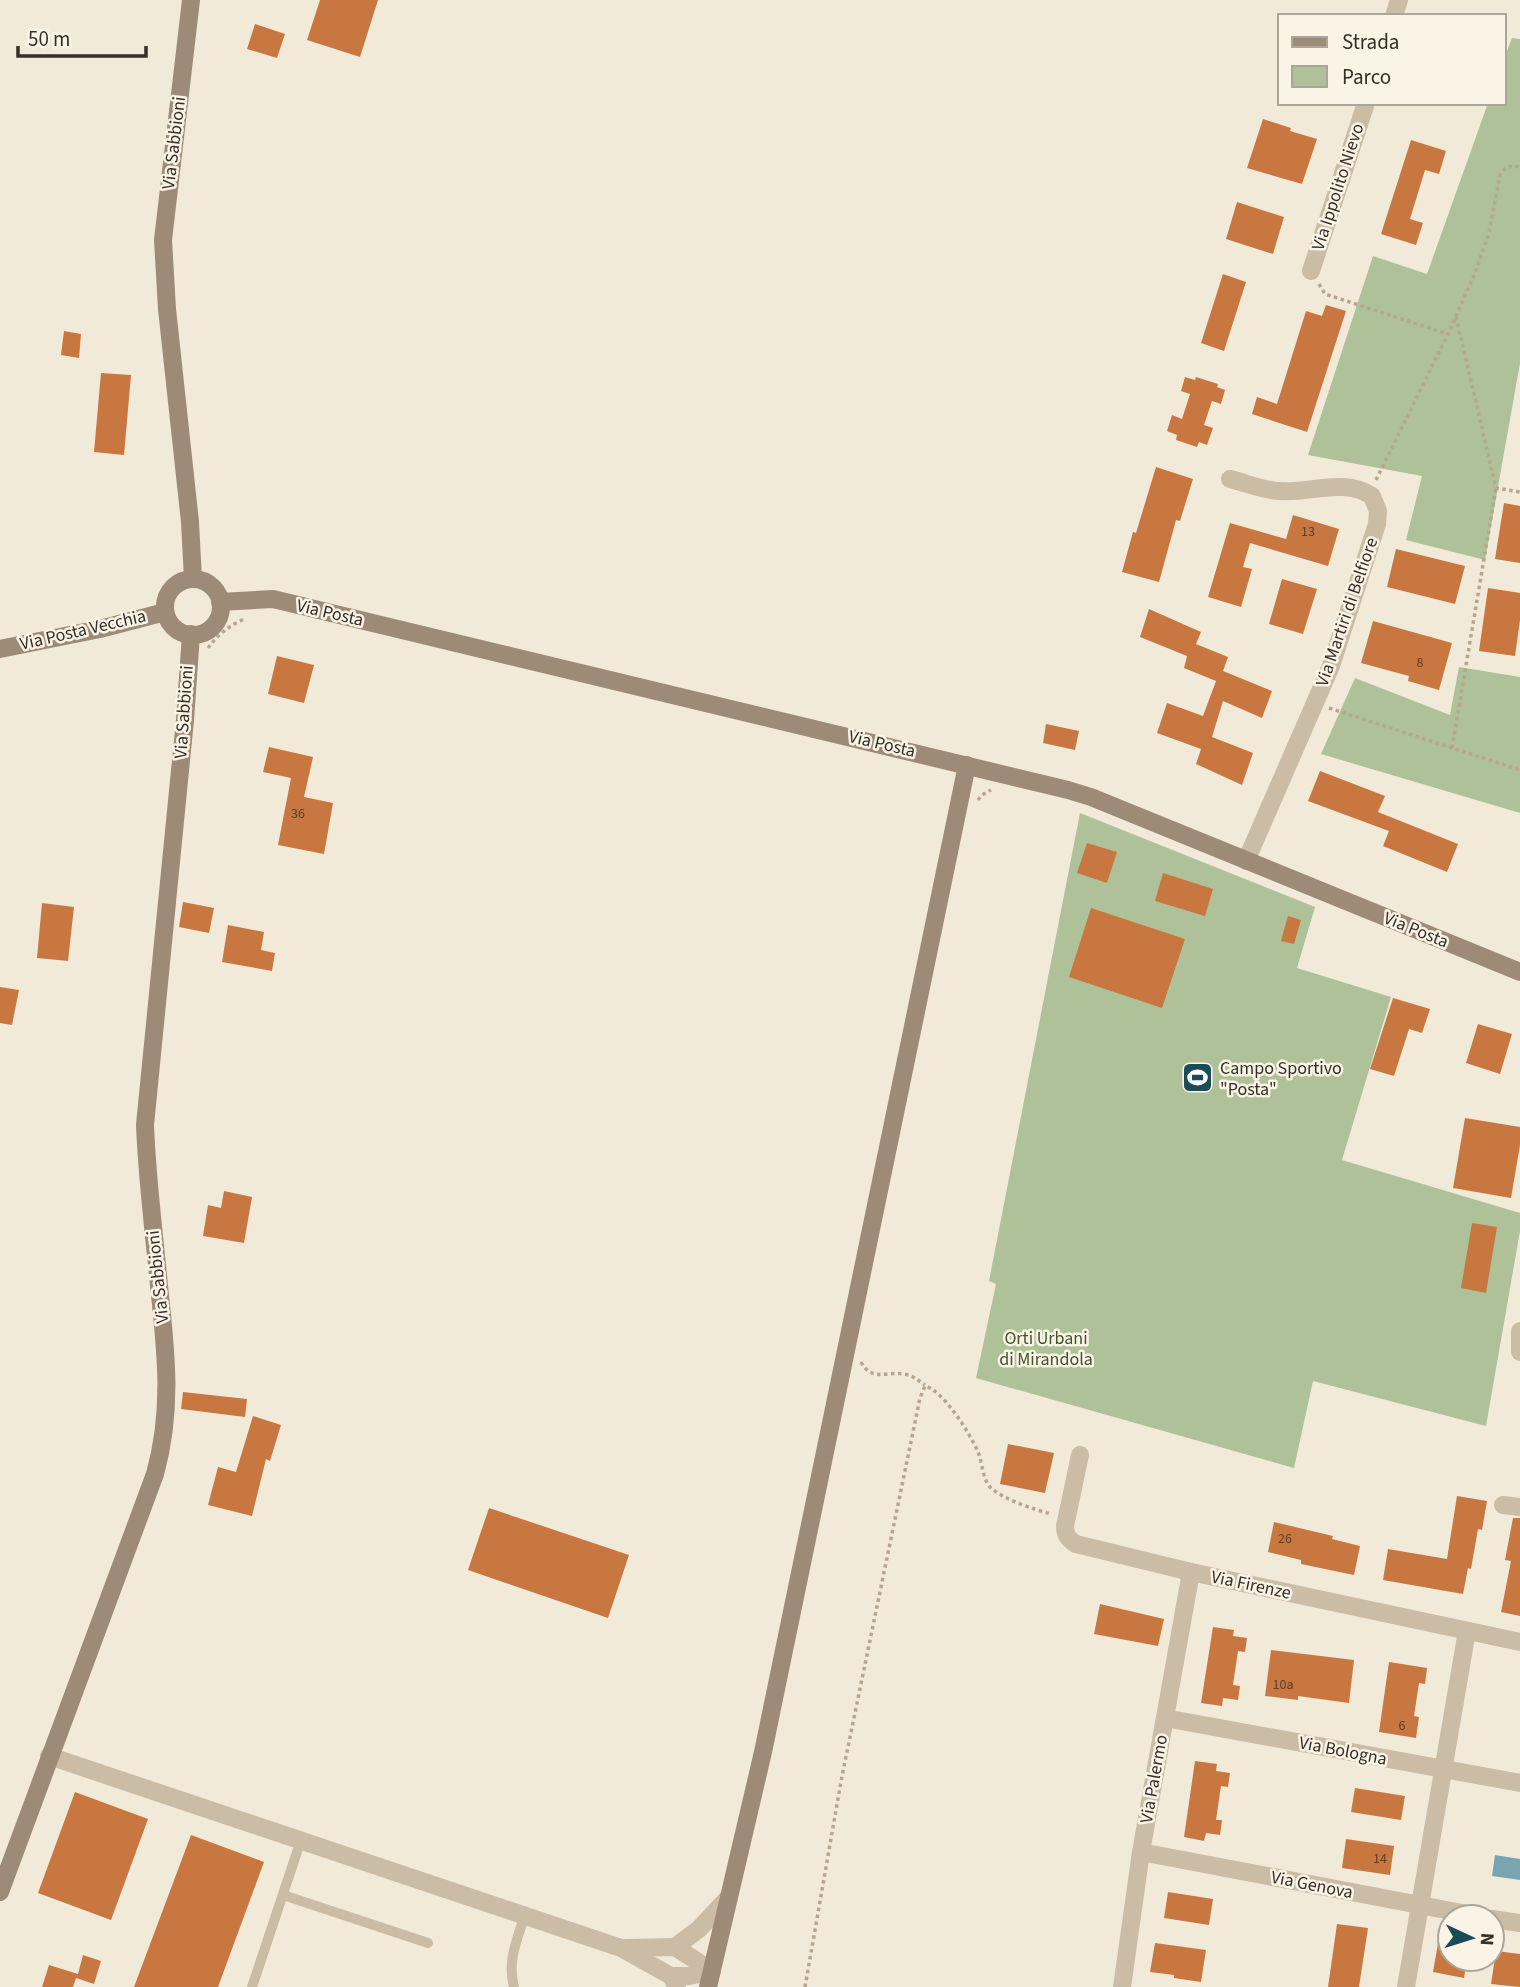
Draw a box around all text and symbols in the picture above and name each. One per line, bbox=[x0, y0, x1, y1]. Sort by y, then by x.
scale bar bbox=[18, 14, 145, 58]
legend bbox=[1278, 14, 1506, 105]
text: 50 m bbox=[28, 24, 70, 54]
text: Strada bbox=[1342, 27, 1399, 57]
text: Parco bbox=[1342, 62, 1391, 92]
street label: Via Sabbioni bbox=[156, 95, 192, 191]
street label: Via Ippolito Nievo bbox=[1306, 120, 1370, 254]
house number: 13 bbox=[1301, 522, 1315, 542]
street label: Via Martiri di Belfiore bbox=[1310, 534, 1384, 690]
street label: Via Posta bbox=[294, 593, 366, 633]
street label: Via Posta Vecchia bbox=[18, 603, 148, 657]
house number: 8 bbox=[1417, 653, 1424, 673]
street label: Via Sabbioni bbox=[168, 665, 200, 759]
street label: Via Posta bbox=[846, 724, 918, 764]
house number: 36 bbox=[291, 804, 305, 824]
street label: Via Posta bbox=[1380, 906, 1452, 954]
place label: Campo Sportivo "Posta" bbox=[1220, 1056, 1342, 1102]
sports icon: Campo Sportivo "Posta" bbox=[1180, 1061, 1214, 1095]
street label: Via Sabbioni bbox=[141, 1229, 175, 1325]
park label: Orti Urbani di Mirandola bbox=[999, 1326, 1093, 1372]
house number: 26 bbox=[1278, 1529, 1292, 1549]
street label: Via Firenze bbox=[1209, 1564, 1293, 1606]
house number: 10a bbox=[1273, 1675, 1293, 1695]
house number: 6 bbox=[1399, 1716, 1406, 1736]
street label: Via Bologna bbox=[1297, 1730, 1389, 1772]
street label: Via Palermo bbox=[1134, 1733, 1174, 1825]
house number: 14 bbox=[1373, 1849, 1387, 1869]
street label: Via Genova bbox=[1269, 1865, 1355, 1905]
north arrow bbox=[1436, 1903, 1506, 1973]
text: N bbox=[1473, 1932, 1500, 1946]

